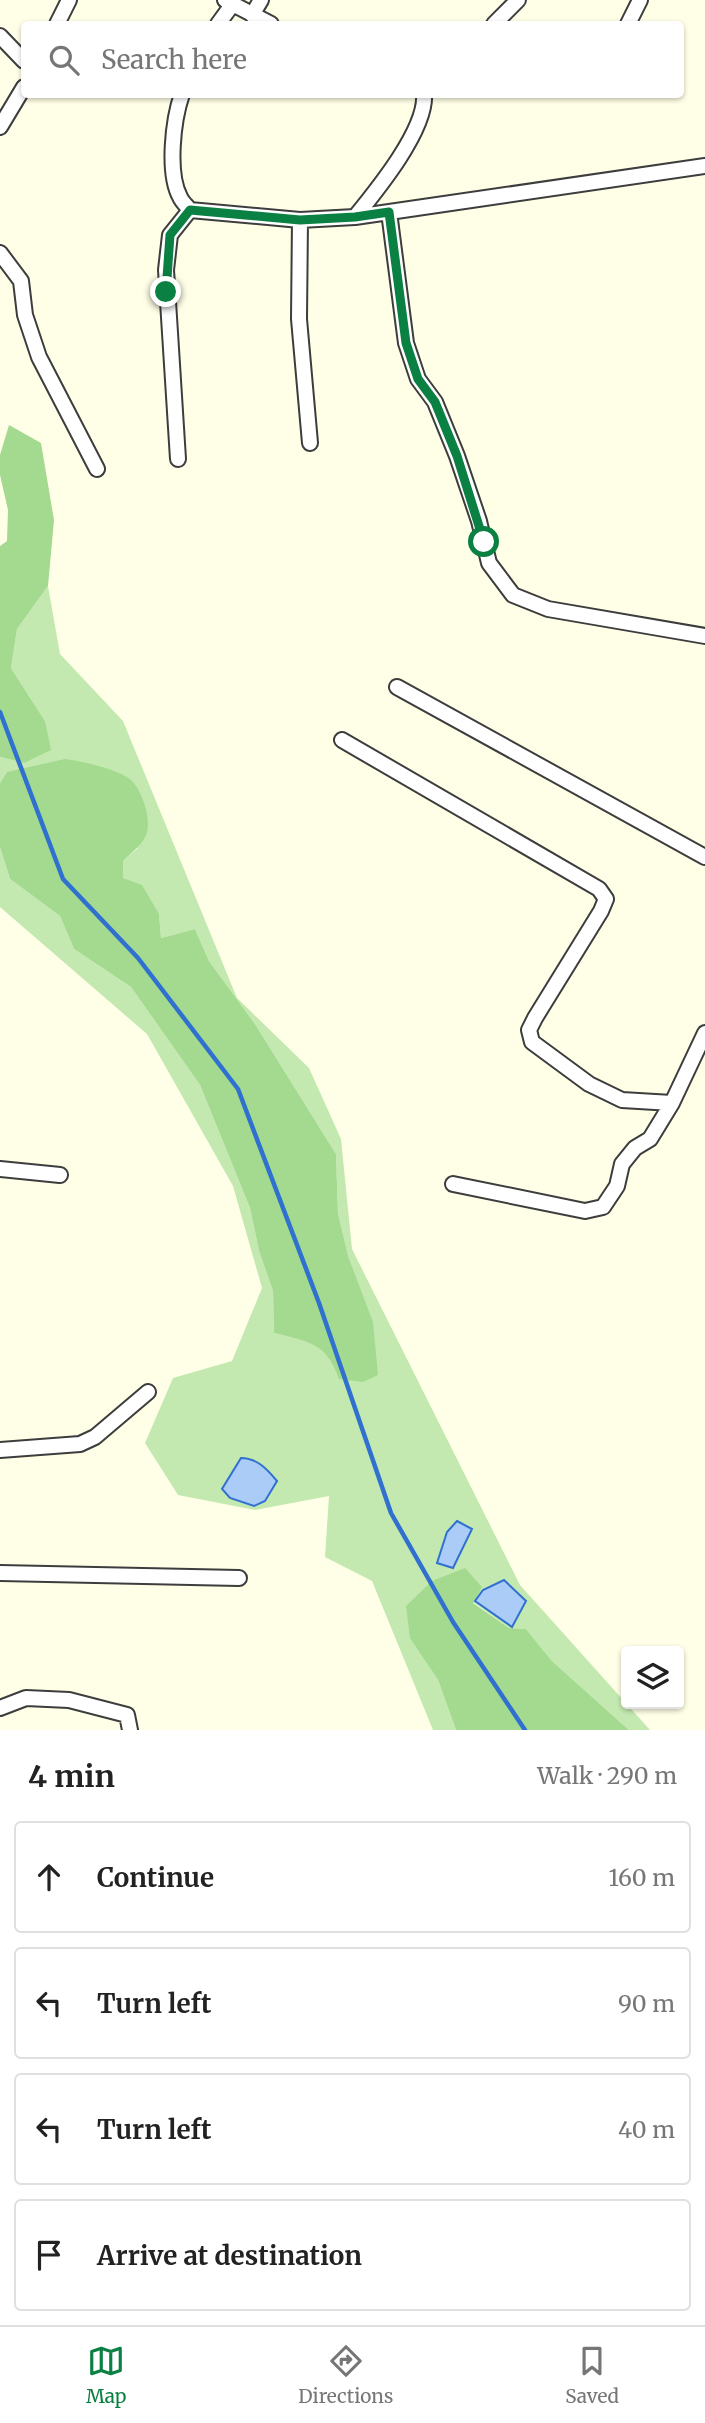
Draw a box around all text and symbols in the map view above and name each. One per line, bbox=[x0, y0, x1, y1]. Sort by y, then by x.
search box bbox=[21, 21, 684, 98]
icon: search bbox=[45, 41, 83, 79]
text: Search here bbox=[101, 43, 247, 76]
route end bbox=[150, 276, 181, 307]
route start bbox=[468, 526, 499, 557]
map controls bbox=[621, 1646, 684, 1709]
button: layers bbox=[621, 1646, 684, 1709]
text: 4 min bbox=[28, 1757, 115, 1795]
text: Walk · 290 m bbox=[537, 1761, 677, 1790]
icon: ahead bbox=[30, 1858, 68, 1896]
text: Continue bbox=[97, 1861, 214, 1894]
text: 160 m bbox=[609, 1863, 675, 1892]
icon: left bbox=[30, 1984, 68, 2022]
text: Turn left bbox=[97, 1987, 211, 2020]
text: 90 m bbox=[618, 1989, 675, 2018]
icon: left bbox=[30, 2110, 68, 2148]
text: Turn left bbox=[97, 2113, 211, 2146]
text: 40 m bbox=[618, 2115, 675, 2144]
icon: arrive bbox=[30, 2236, 68, 2274]
text: Arrive at destination bbox=[97, 2239, 362, 2272]
tab: Map bbox=[86, 2342, 126, 2408]
tab: Directions bbox=[298, 2342, 393, 2408]
tab: Saved bbox=[565, 2342, 619, 2408]

